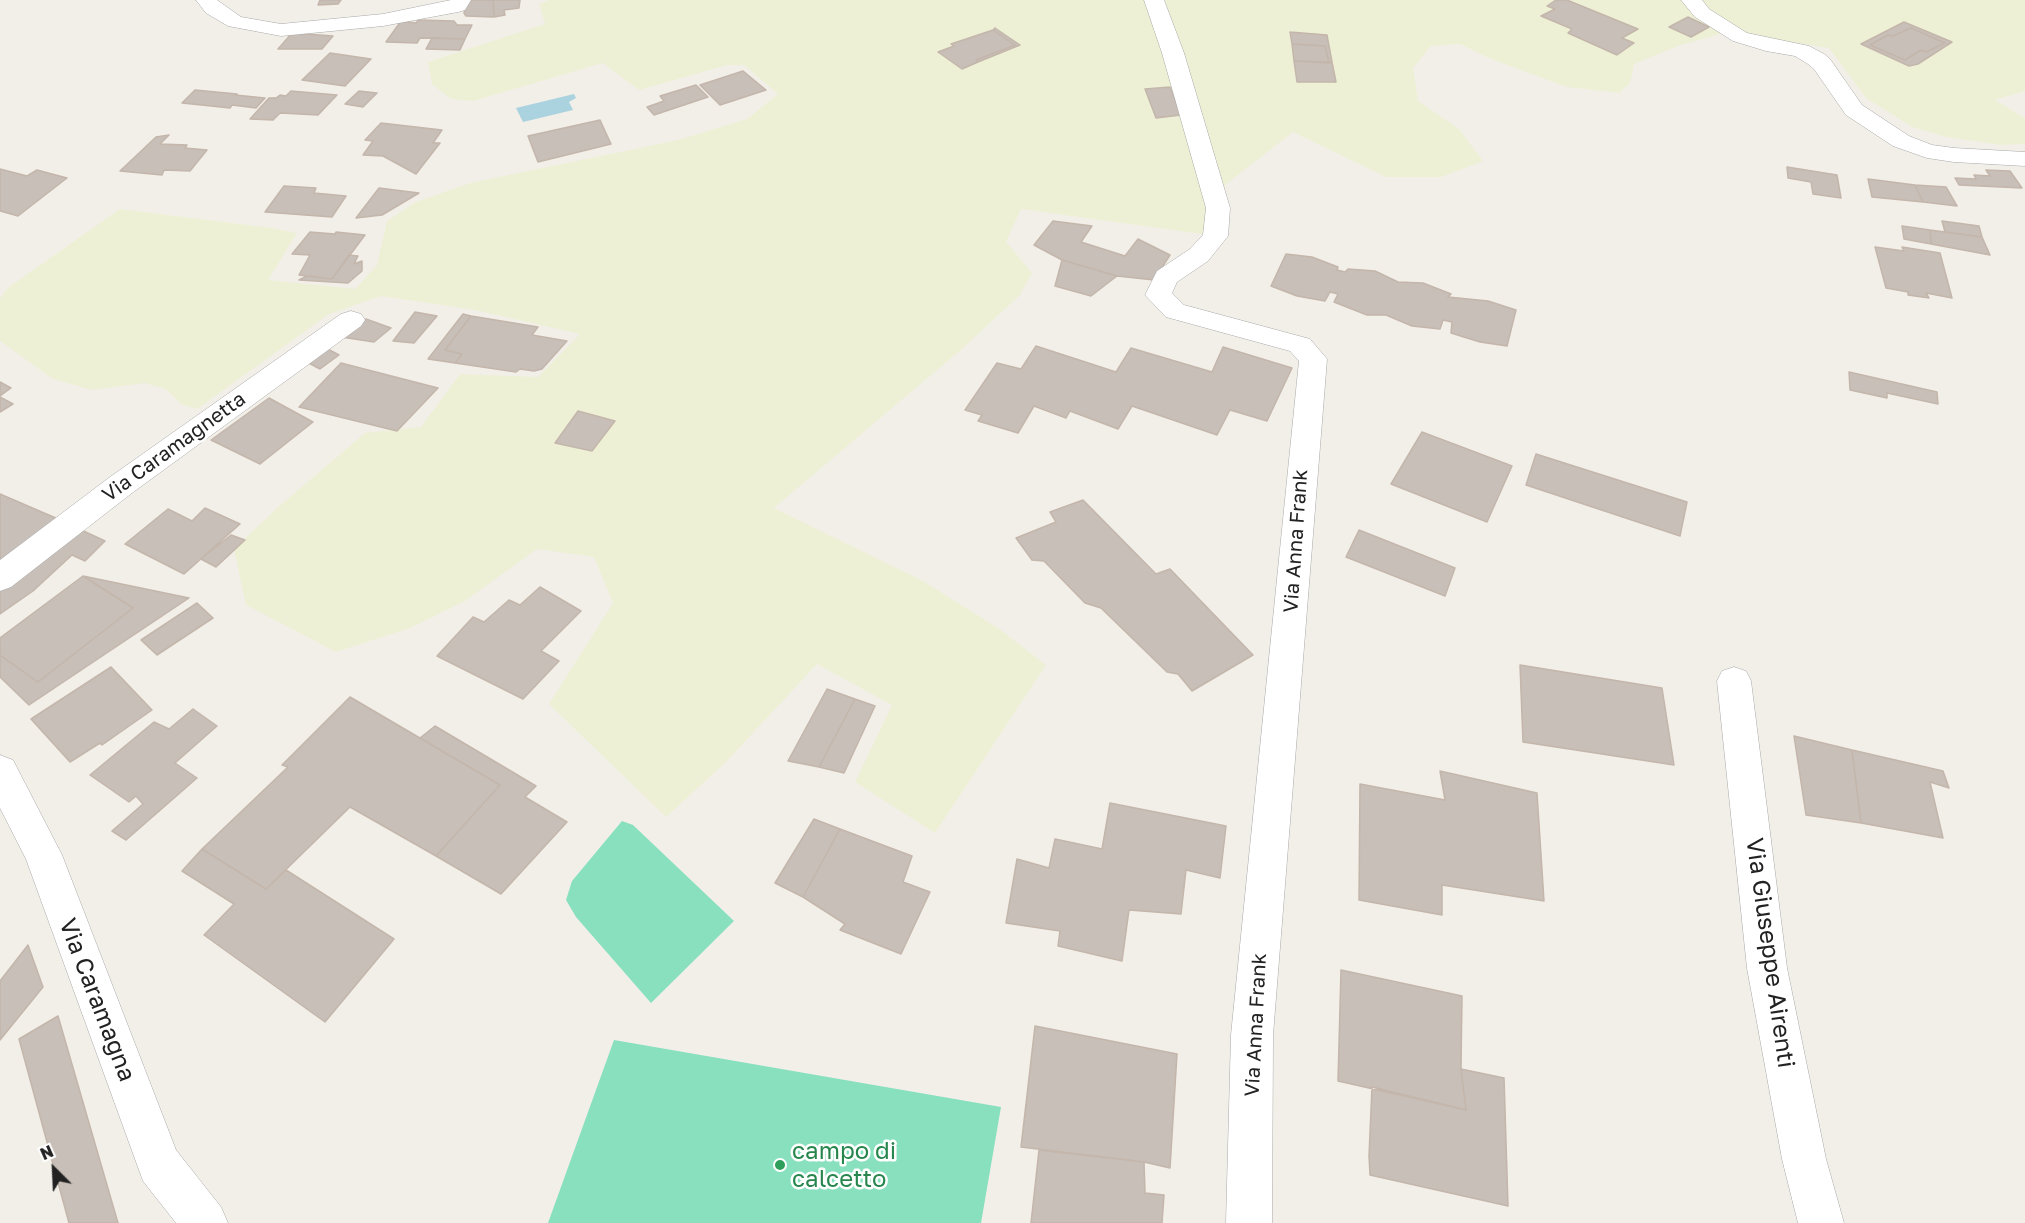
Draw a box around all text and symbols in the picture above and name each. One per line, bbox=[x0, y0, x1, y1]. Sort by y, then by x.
street label: Via Caramagnetta bbox=[98, 387, 250, 507]
street label: Via Anna Frank bbox=[1279, 468, 1313, 614]
street label: Via Giuseppe Airenti bbox=[1740, 836, 1800, 1070]
street label: Via Caramagna bbox=[53, 914, 141, 1086]
street label: Via Anna Frank bbox=[1240, 953, 1272, 1097]
place label: campo di calcetto bbox=[792, 1137, 896, 1193]
north arrow bbox=[24, 1139, 84, 1199]
text: N bbox=[37, 1141, 56, 1164]
marker: campo di calcetto bbox=[773, 1158, 787, 1172]

